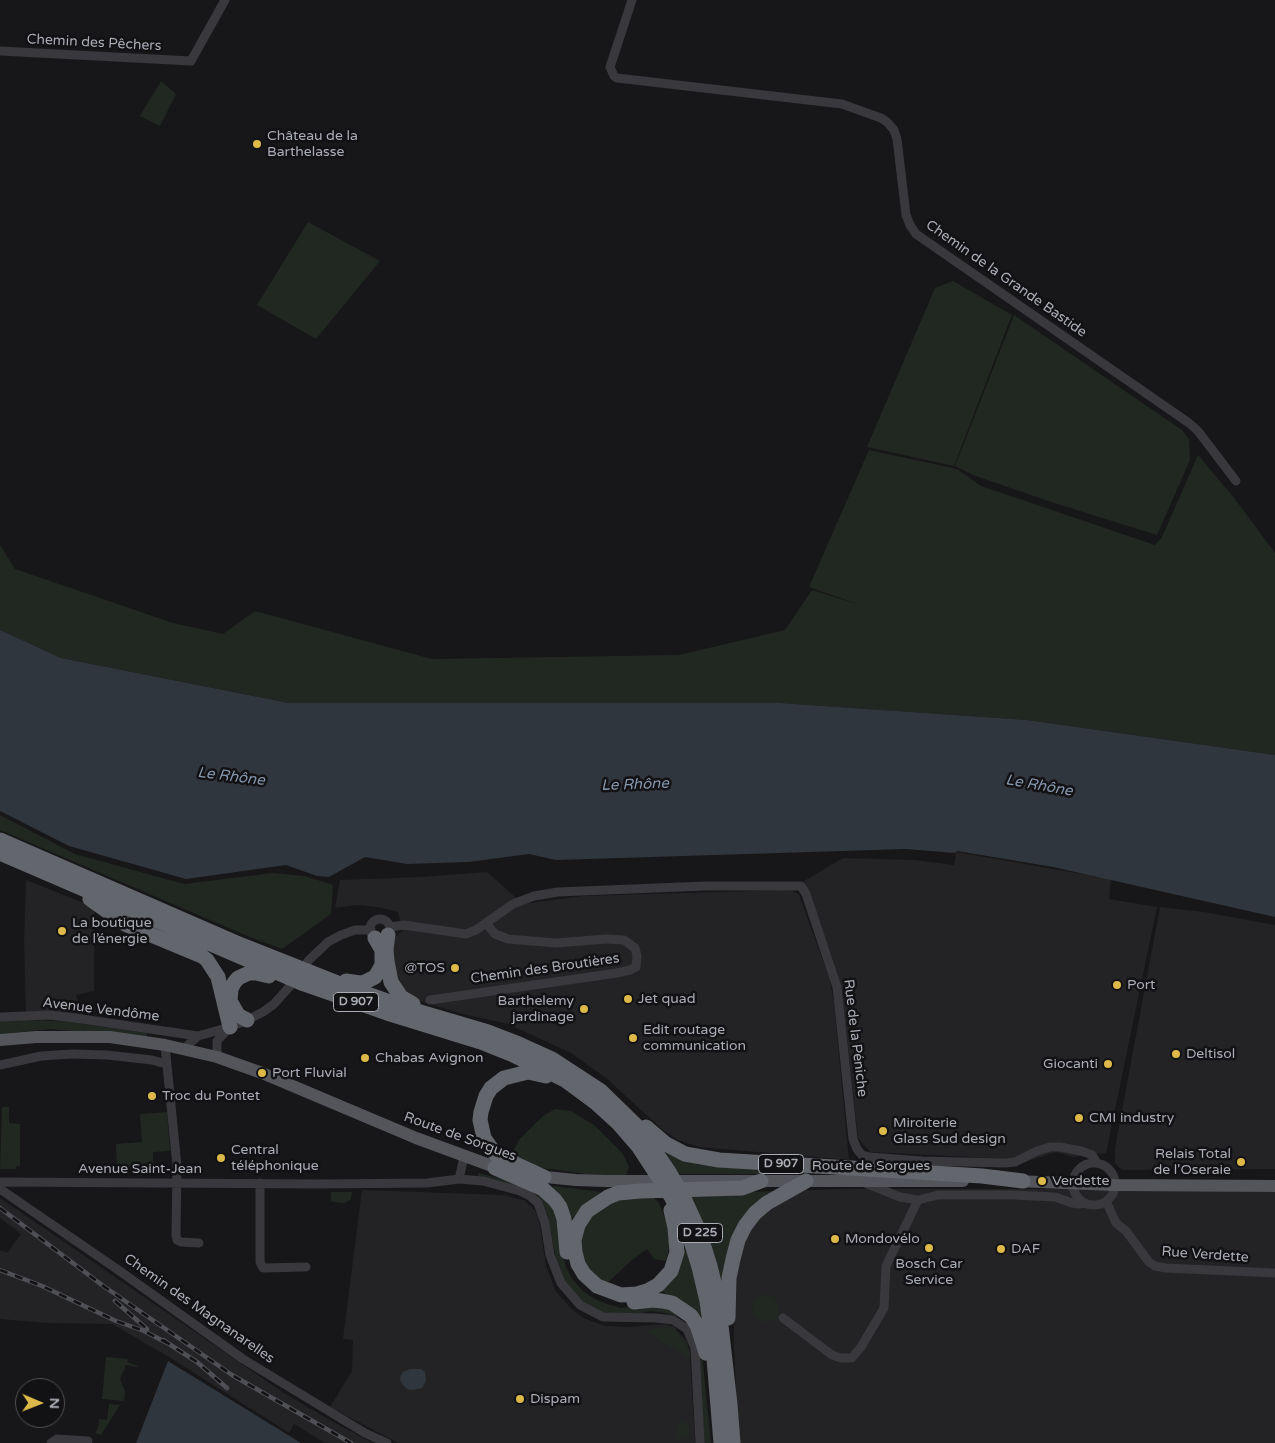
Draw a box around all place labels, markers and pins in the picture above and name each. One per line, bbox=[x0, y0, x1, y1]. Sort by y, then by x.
place label: Château de la Barthelasse bbox=[267, 128, 358, 160]
marker: Château de la Barthelasse bbox=[251, 138, 263, 150]
place label: La boutique de l’énergie bbox=[72, 915, 152, 948]
marker: La boutique de l’énergie bbox=[56, 925, 68, 937]
place label: @TOS bbox=[404, 960, 445, 976]
marker: @TOS bbox=[449, 962, 461, 974]
place label: Port bbox=[1127, 977, 1155, 993]
marker: Port bbox=[1111, 979, 1123, 991]
place label: Jet quad bbox=[638, 991, 695, 1007]
place label: Barthelemy jardinage bbox=[498, 993, 574, 1026]
marker: Jet quad bbox=[622, 993, 634, 1005]
marker: Barthelemy jardinage bbox=[578, 1003, 590, 1015]
place label: Edit routage communication bbox=[643, 1022, 746, 1054]
marker: Edit routage communication bbox=[627, 1032, 639, 1044]
place label: Deltisol bbox=[1186, 1046, 1235, 1062]
marker: Deltisol bbox=[1170, 1048, 1182, 1060]
place label: Chabas Avignon bbox=[375, 1050, 483, 1066]
marker: Chabas Avignon bbox=[359, 1052, 371, 1064]
place label: Giocanti bbox=[1043, 1056, 1098, 1072]
marker: Giocanti bbox=[1102, 1058, 1114, 1070]
place label: Port Fluvial bbox=[272, 1065, 347, 1081]
marker: Port Fluvial bbox=[256, 1067, 268, 1079]
place label: Troc du Pontet bbox=[162, 1088, 260, 1104]
marker: Troc du Pontet bbox=[146, 1090, 158, 1102]
place label: CMI industry bbox=[1089, 1110, 1174, 1126]
marker: CMI industry bbox=[1073, 1112, 1085, 1124]
place label: Miroiterie Glass Sud design bbox=[893, 1115, 1006, 1148]
marker: Miroiterie Glass Sud design bbox=[877, 1125, 889, 1137]
place label: Central téléphonique bbox=[231, 1142, 319, 1174]
place label: Relais Total de l'Oseraie bbox=[1153, 1146, 1231, 1178]
marker: Central téléphonique bbox=[215, 1152, 227, 1164]
marker: Relais Total de l'Oseraie bbox=[1235, 1156, 1247, 1168]
place label: Verdette bbox=[1052, 1173, 1109, 1189]
marker: Verdette bbox=[1036, 1175, 1048, 1187]
place label: Mondovélo bbox=[845, 1231, 920, 1247]
marker: Mondovélo bbox=[829, 1233, 841, 1245]
place label: DAF bbox=[1011, 1241, 1040, 1257]
marker: Bosch Car Service bbox=[923, 1242, 935, 1254]
marker: DAF bbox=[995, 1243, 1007, 1255]
place label: Bosch Car Service bbox=[895, 1256, 963, 1288]
place label: Dispam bbox=[530, 1391, 580, 1407]
marker: Dispam bbox=[514, 1393, 526, 1405]

